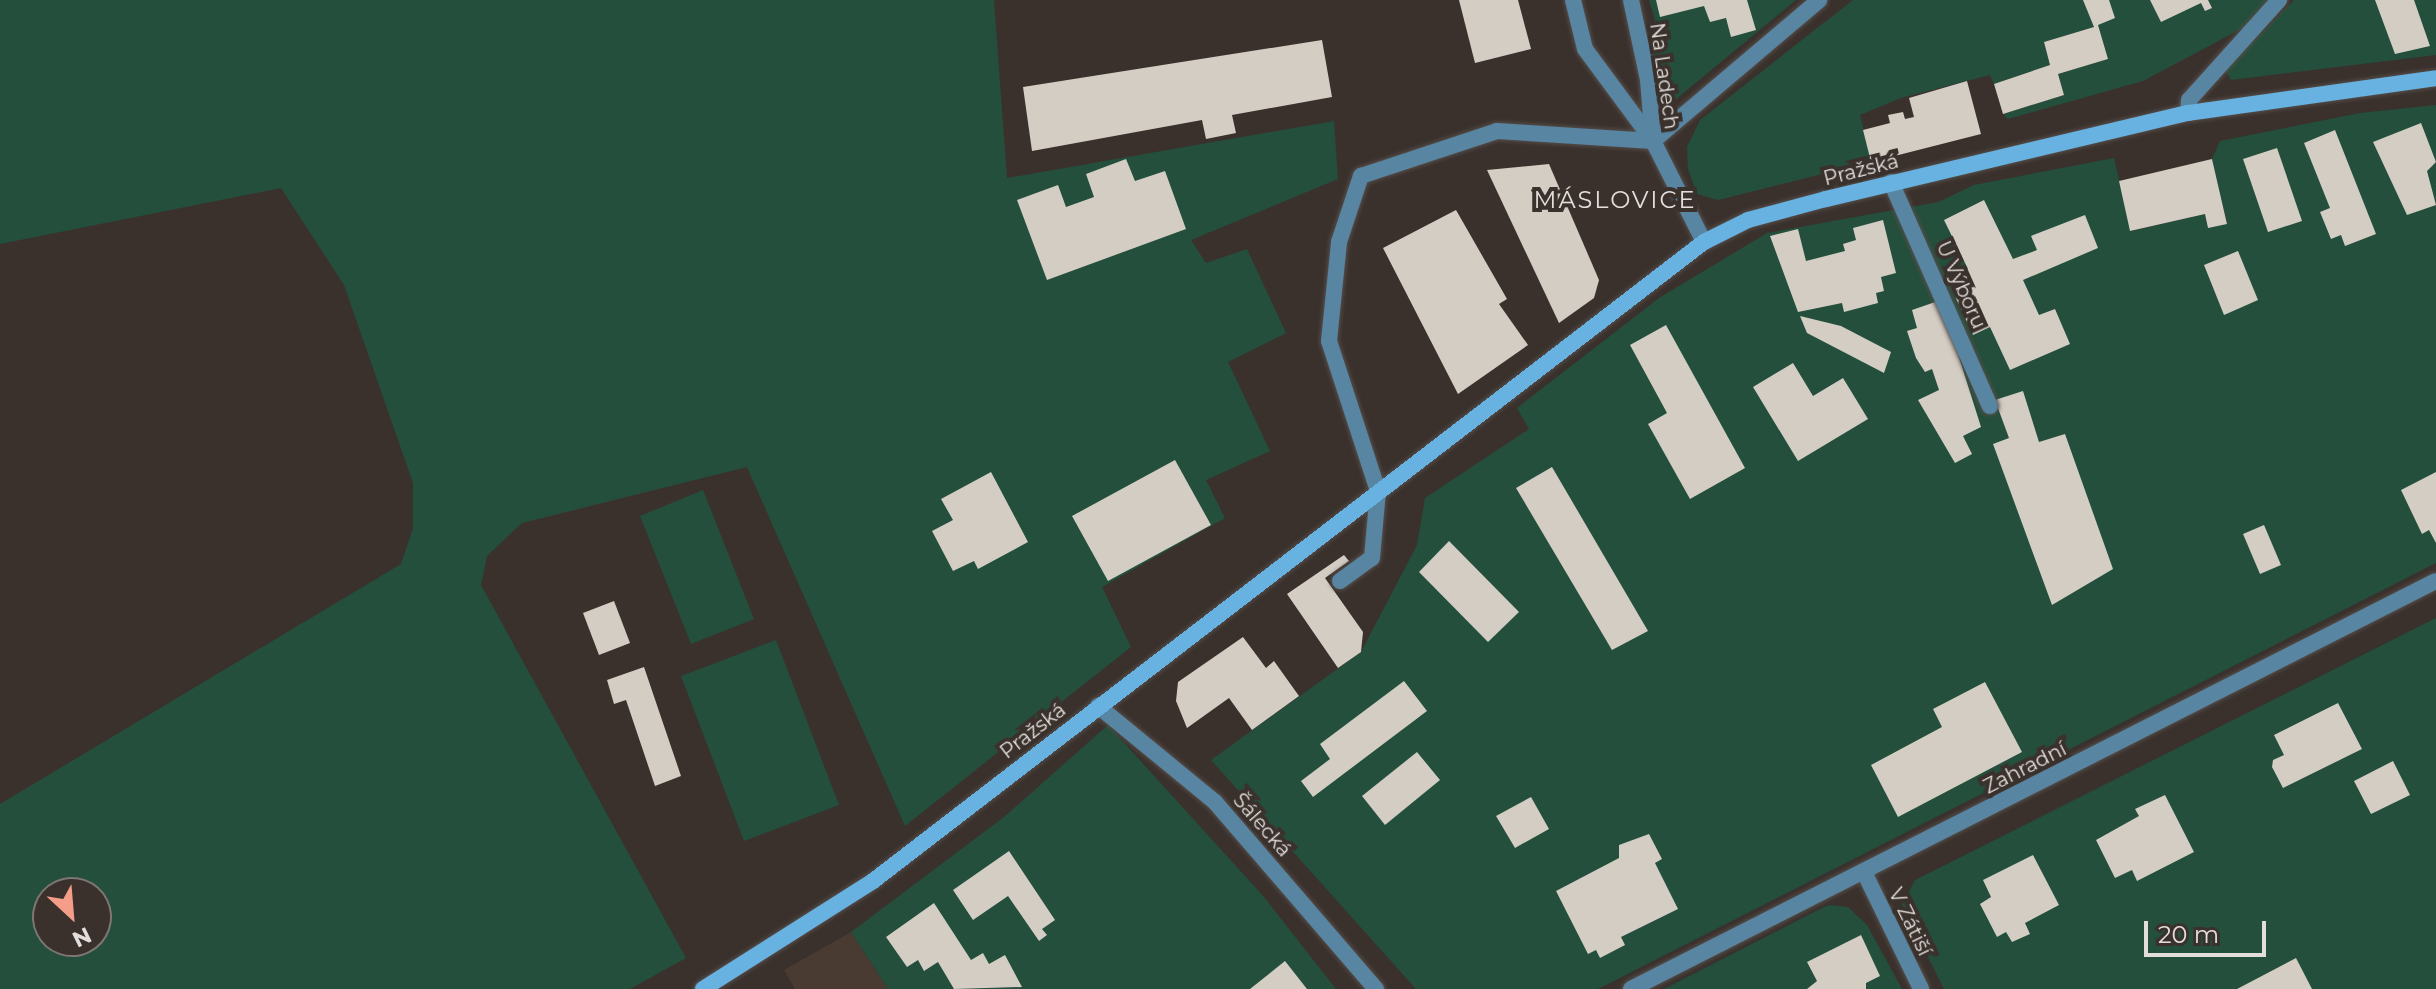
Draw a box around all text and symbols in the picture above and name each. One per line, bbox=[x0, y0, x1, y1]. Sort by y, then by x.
street label: Na Ladech bbox=[1645, 21, 1683, 131]
street label: Pražská bbox=[1821, 149, 1901, 191]
district label: MÁSLOVICE bbox=[1533, 186, 1697, 214]
street label: U Výboru bbox=[1931, 237, 1991, 333]
street label: Pražská bbox=[995, 698, 1071, 764]
street label: Zahradní bbox=[1980, 737, 2070, 799]
street label: Šálecká bbox=[1228, 788, 1296, 862]
north arrow bbox=[32, 877, 112, 957]
street label: V Zátiší bbox=[1883, 884, 1937, 960]
scale bar bbox=[2148, 905, 2270, 955]
text: 20 m bbox=[2158, 920, 2219, 949]
text: N bbox=[68, 921, 96, 953]

